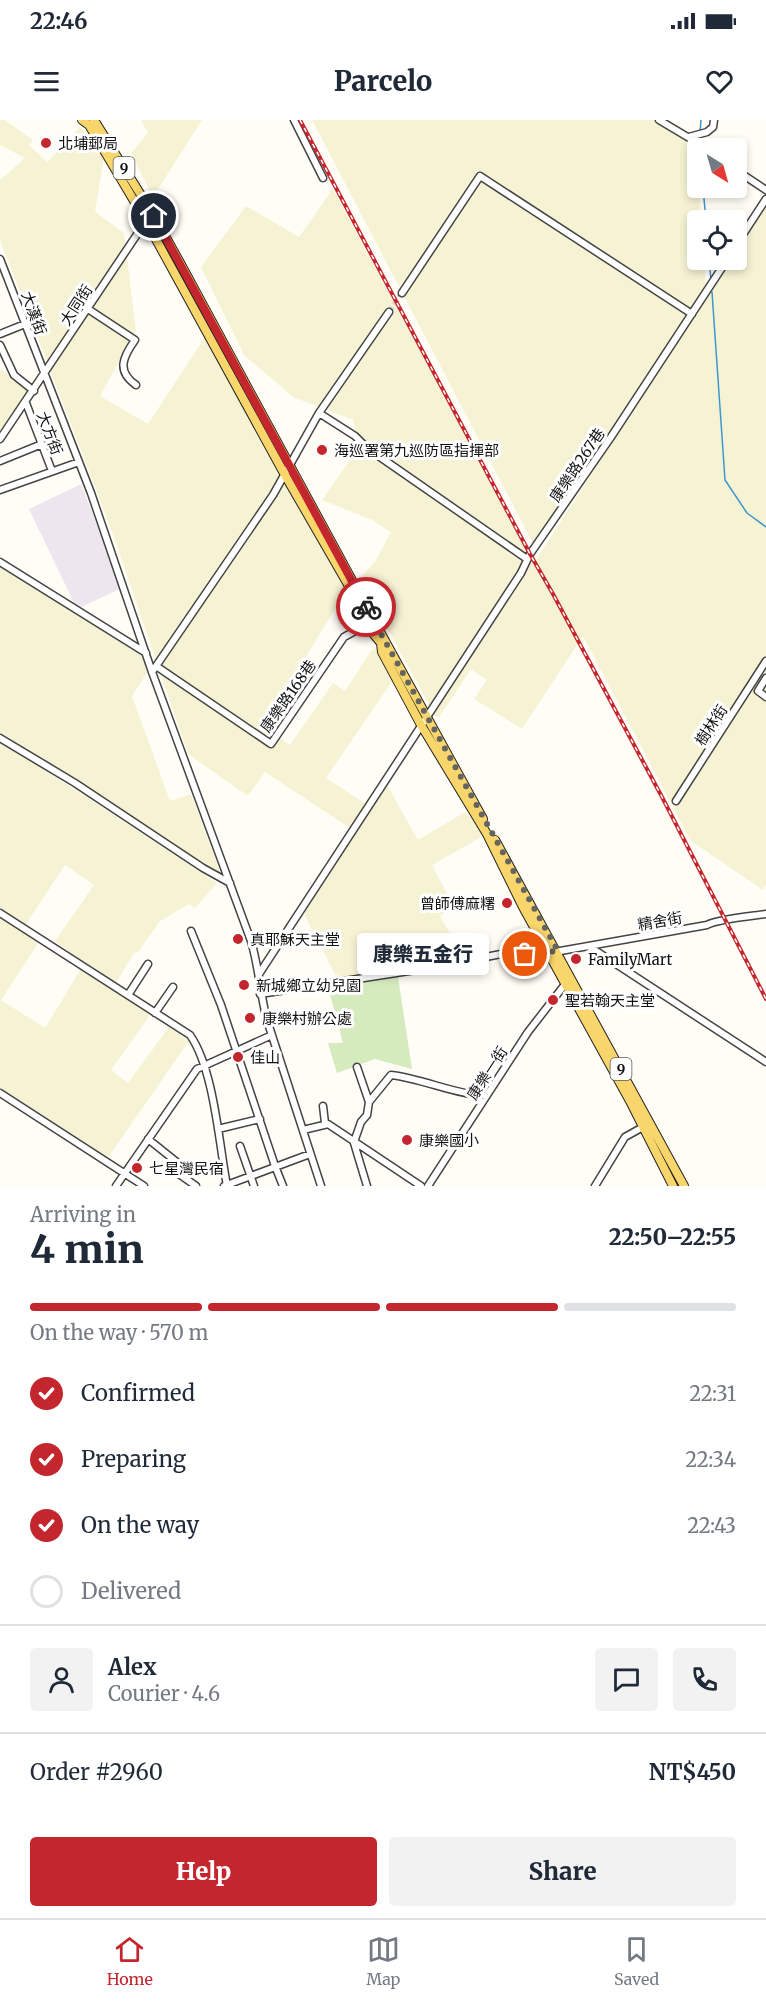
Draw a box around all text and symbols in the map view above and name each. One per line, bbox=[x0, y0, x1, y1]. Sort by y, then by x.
text: 22:46 bbox=[30, 7, 88, 35]
text: Parcelo bbox=[334, 64, 432, 98]
icon: menu bbox=[30, 65, 63, 98]
icon: heart bbox=[703, 65, 736, 98]
place label: 北埔郵局 bbox=[58, 134, 118, 153]
marker: 北埔郵局 bbox=[39, 136, 53, 150]
north arrow bbox=[687, 138, 747, 198]
map controls bbox=[687, 138, 747, 270]
road number: 9 bbox=[114, 157, 134, 179]
pin bbox=[128, 190, 179, 241]
icon: home bbox=[137, 199, 170, 232]
button: locate bbox=[687, 210, 747, 270]
street label: 大同街 bbox=[56, 281, 96, 329]
street label: 大漢街 bbox=[17, 289, 51, 337]
street label: 大方街 bbox=[33, 409, 67, 457]
street label: 康樂路267巷 bbox=[545, 424, 609, 506]
place label: 海巡署第九巡防區指揮部 bbox=[334, 441, 499, 460]
marker: 海巡署第九巡防區指揮部 bbox=[315, 443, 329, 457]
courier bbox=[336, 577, 396, 637]
icon: bike bbox=[350, 591, 383, 624]
street label: 康樂路168巷 bbox=[256, 656, 320, 736]
street label: 樹林街 bbox=[691, 701, 731, 749]
place label: 曾師傅麻糬 bbox=[420, 894, 495, 913]
marker: 曾師傅麻糬 bbox=[500, 896, 514, 910]
street label: 精舍街 bbox=[636, 908, 684, 934]
pin bbox=[499, 928, 550, 979]
place label: 真耶穌天主堂 bbox=[250, 930, 340, 949]
marker: 真耶穌天主堂 bbox=[231, 932, 245, 946]
callout: 康樂五金行 bbox=[357, 933, 489, 975]
icon: bag bbox=[508, 937, 541, 970]
text: 康樂五金行 bbox=[373, 941, 473, 966]
place label: FamilyMart bbox=[588, 950, 672, 969]
marker: FamilyMart bbox=[569, 952, 583, 966]
place label: 新城鄉立幼兒園 bbox=[256, 976, 361, 995]
marker: 新城鄉立幼兒園 bbox=[237, 978, 251, 992]
place label: 聖若翰天主堂 bbox=[565, 991, 655, 1010]
marker: 聖若翰天主堂 bbox=[546, 993, 560, 1007]
place label: 康樂村辦公處 bbox=[262, 1009, 352, 1028]
marker: 康樂村辦公處 bbox=[243, 1011, 257, 1025]
street label: 康樂一街 bbox=[463, 1043, 511, 1103]
place label: 佳山 bbox=[250, 1048, 280, 1067]
marker: 佳山 bbox=[231, 1050, 245, 1064]
road number: 9 bbox=[610, 1058, 632, 1080]
place label: 康樂國小 bbox=[419, 1131, 479, 1150]
marker: 康樂國小 bbox=[400, 1133, 414, 1147]
place label: 七星灣民宿 bbox=[149, 1159, 224, 1178]
marker: 七星灣民宿 bbox=[130, 1161, 144, 1175]
text: Arriving in bbox=[30, 1202, 136, 1227]
text: 22:50–22:55 bbox=[609, 1223, 736, 1251]
text: 4 min bbox=[30, 1225, 144, 1274]
text: On the way · 570 m bbox=[30, 1320, 208, 1345]
icon: check bbox=[30, 1377, 63, 1410]
text: Confirmed bbox=[81, 1379, 195, 1407]
text: 22:31 bbox=[689, 1381, 736, 1406]
icon: check bbox=[30, 1443, 63, 1476]
text: Preparing bbox=[81, 1445, 186, 1473]
text: 22:34 bbox=[685, 1447, 736, 1472]
icon: check bbox=[30, 1509, 63, 1542]
text: On the way bbox=[81, 1511, 199, 1539]
text: 22:43 bbox=[687, 1513, 736, 1538]
text: Delivered bbox=[81, 1577, 181, 1605]
button: person bbox=[30, 1648, 93, 1711]
button: chat bbox=[595, 1648, 658, 1711]
button: phone bbox=[673, 1648, 736, 1711]
text: Alex bbox=[108, 1653, 157, 1681]
text: Courier · 4.6 bbox=[108, 1681, 220, 1706]
text: Order #2960 bbox=[30, 1758, 163, 1786]
text: NT$450 bbox=[649, 1758, 736, 1786]
button: Help bbox=[30, 1837, 377, 1906]
button: Share bbox=[389, 1837, 736, 1906]
tab: Home bbox=[107, 1933, 153, 1989]
tab: Map bbox=[366, 1933, 400, 1989]
tab: Saved bbox=[614, 1933, 659, 1989]

